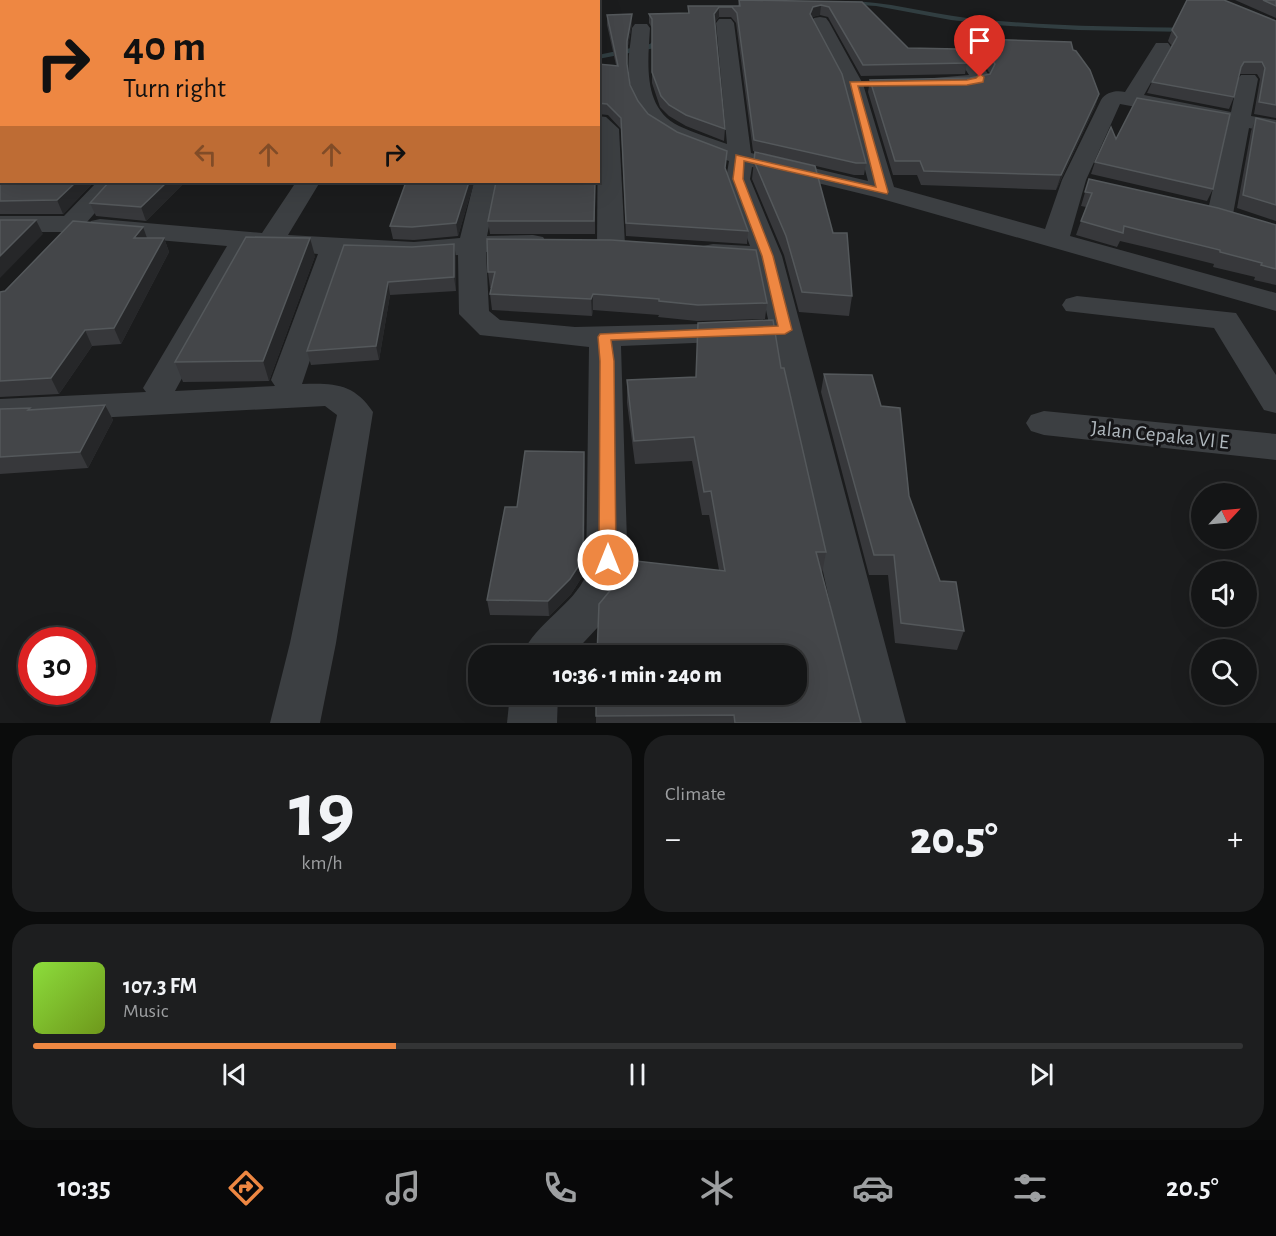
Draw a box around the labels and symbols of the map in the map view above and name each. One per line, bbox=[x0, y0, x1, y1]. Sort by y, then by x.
pin bbox=[954, 15, 1005, 77]
street label: Jalan Cepaka VI E bbox=[1090, 417, 1230, 453]
north arrow bbox=[1191, 483, 1257, 549]
position arrow bbox=[576, 528, 640, 592]
speed limit sign: 30 bbox=[18, 627, 96, 705]

